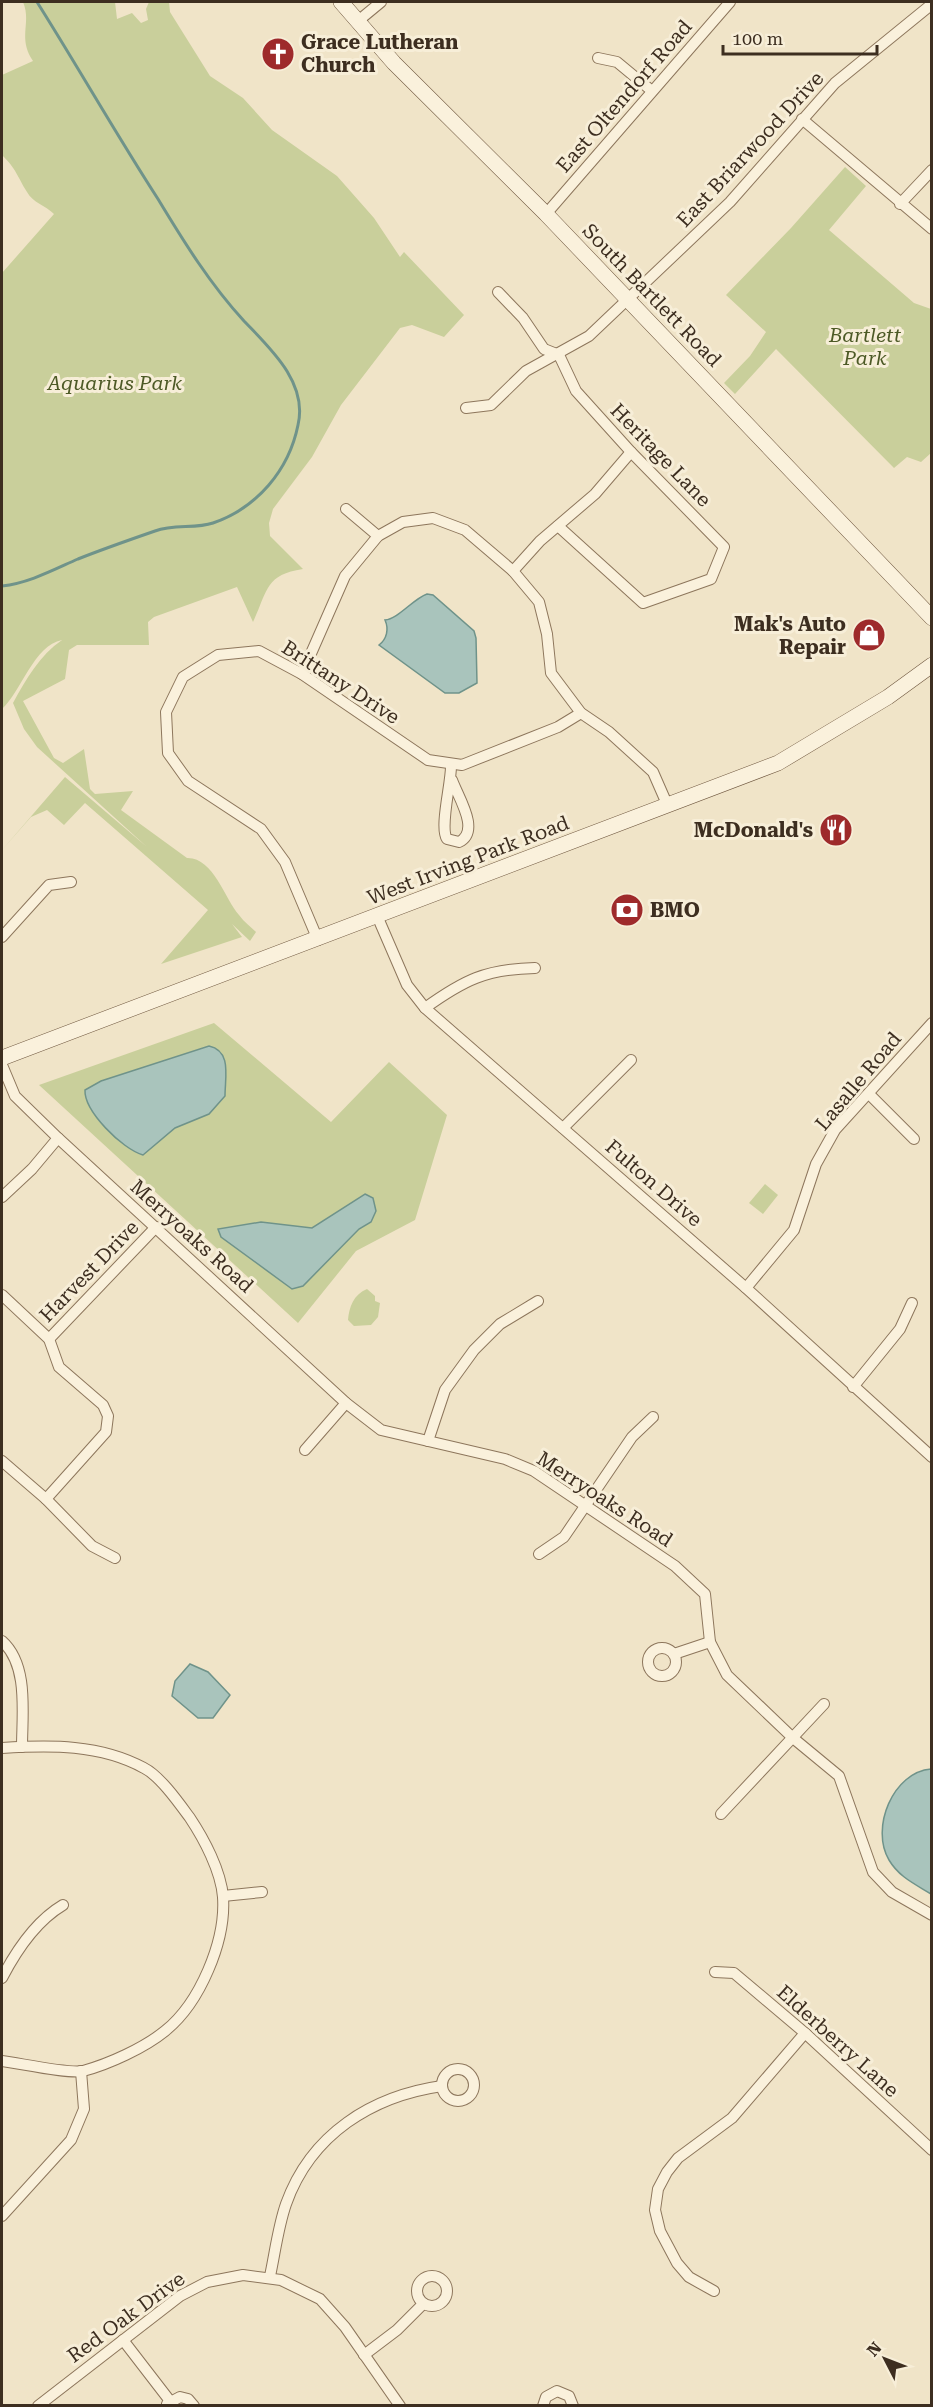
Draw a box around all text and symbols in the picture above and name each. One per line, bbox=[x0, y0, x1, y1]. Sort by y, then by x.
street label: East Oltendorf Road bbox=[551, 15, 697, 177]
scale bar bbox=[723, 18, 878, 56]
text: 100 m bbox=[732, 28, 783, 49]
place label: Grace Lutheran Church bbox=[301, 30, 459, 77]
church icon: Grace Lutheran Church bbox=[260, 36, 296, 72]
street label: East Briarwood Drive bbox=[672, 66, 828, 232]
street label: South Bartlett Road bbox=[578, 218, 727, 372]
park label: Bartlett Park bbox=[828, 323, 902, 370]
park label: Aquarius Park bbox=[47, 371, 182, 395]
street label: Heritage Lane bbox=[606, 398, 716, 512]
place label: Mak's Auto Repair bbox=[734, 612, 846, 659]
shop icon: Mak's Auto Repair bbox=[851, 617, 887, 653]
street label: Brittany Drive bbox=[278, 635, 404, 729]
street label: West Irving Park Road bbox=[364, 810, 572, 910]
restaurant icon: McDonald's bbox=[818, 812, 854, 848]
place label: McDonald's bbox=[694, 818, 813, 842]
bank icon: BMO bbox=[609, 892, 645, 928]
place label: BMO bbox=[650, 898, 700, 922]
street label: Lasalle Road bbox=[810, 1027, 906, 1135]
street label: Fulton Drive bbox=[601, 1134, 707, 1232]
street label: Merryoaks Road bbox=[126, 1174, 259, 1298]
street label: Harvest Drive bbox=[34, 1215, 144, 1327]
street label: Merryoaks Road bbox=[533, 1446, 678, 1552]
street label: Elderberry Lane bbox=[772, 1980, 904, 2102]
street label: Red Oak Drive bbox=[63, 2266, 189, 2368]
north arrow bbox=[855, 2329, 915, 2389]
text: N bbox=[863, 2338, 885, 2360]

